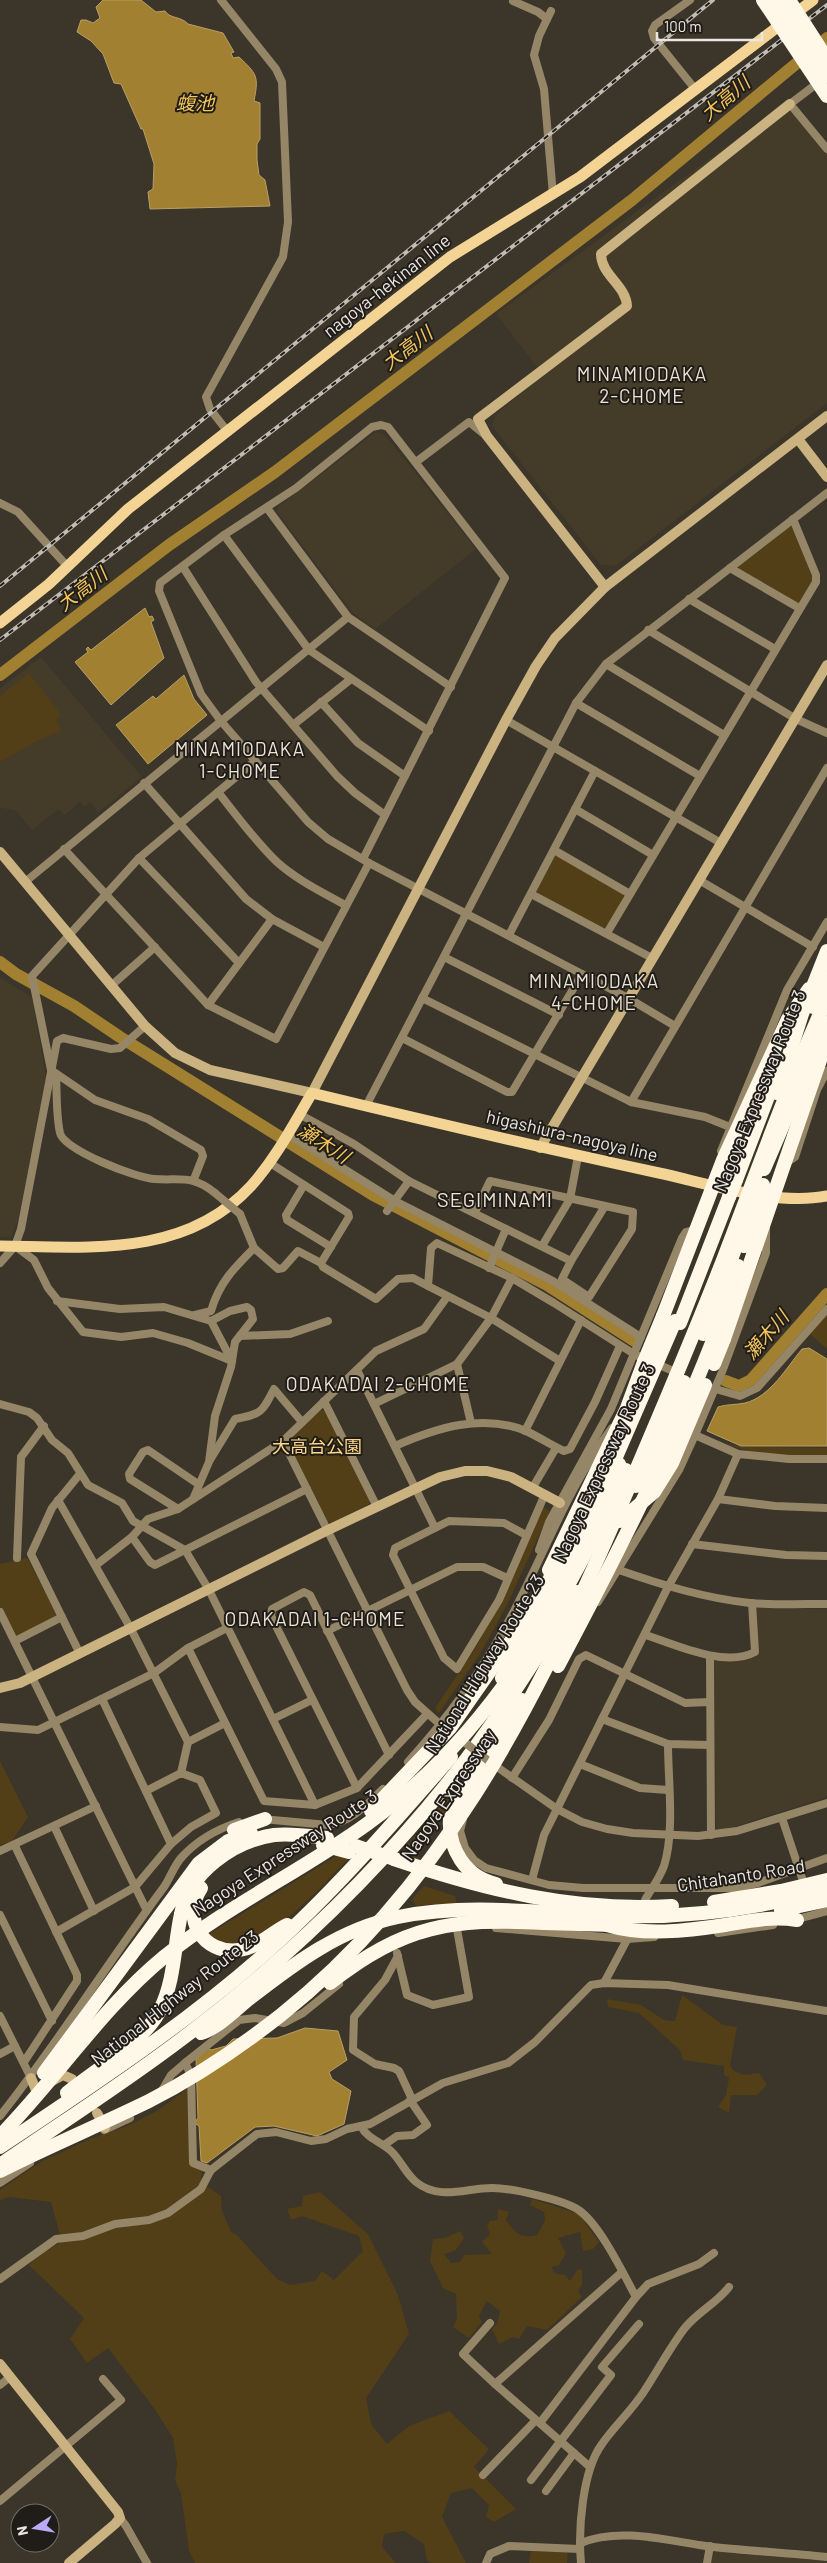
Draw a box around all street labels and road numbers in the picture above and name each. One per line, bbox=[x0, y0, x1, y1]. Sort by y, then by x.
street label: nagoya-hekinan line bbox=[318, 229, 454, 342]
street label: Nagoya Expressway Route 3 bbox=[708, 986, 810, 1195]
street label: higashiura-nagoya line bbox=[484, 1105, 660, 1165]
street label: Nagoya Expressway Route 3 bbox=[547, 1360, 659, 1565]
street label: National Highway Route 23 bbox=[420, 1570, 548, 1757]
street label: Nagoya Expressway bbox=[396, 1725, 500, 1864]
street label: Nagoya Expressway Route 3 bbox=[188, 1784, 381, 1920]
street label: Chitahanto Road bbox=[675, 1854, 806, 1896]
street label: National Highway Route 23 bbox=[86, 1925, 263, 2070]

